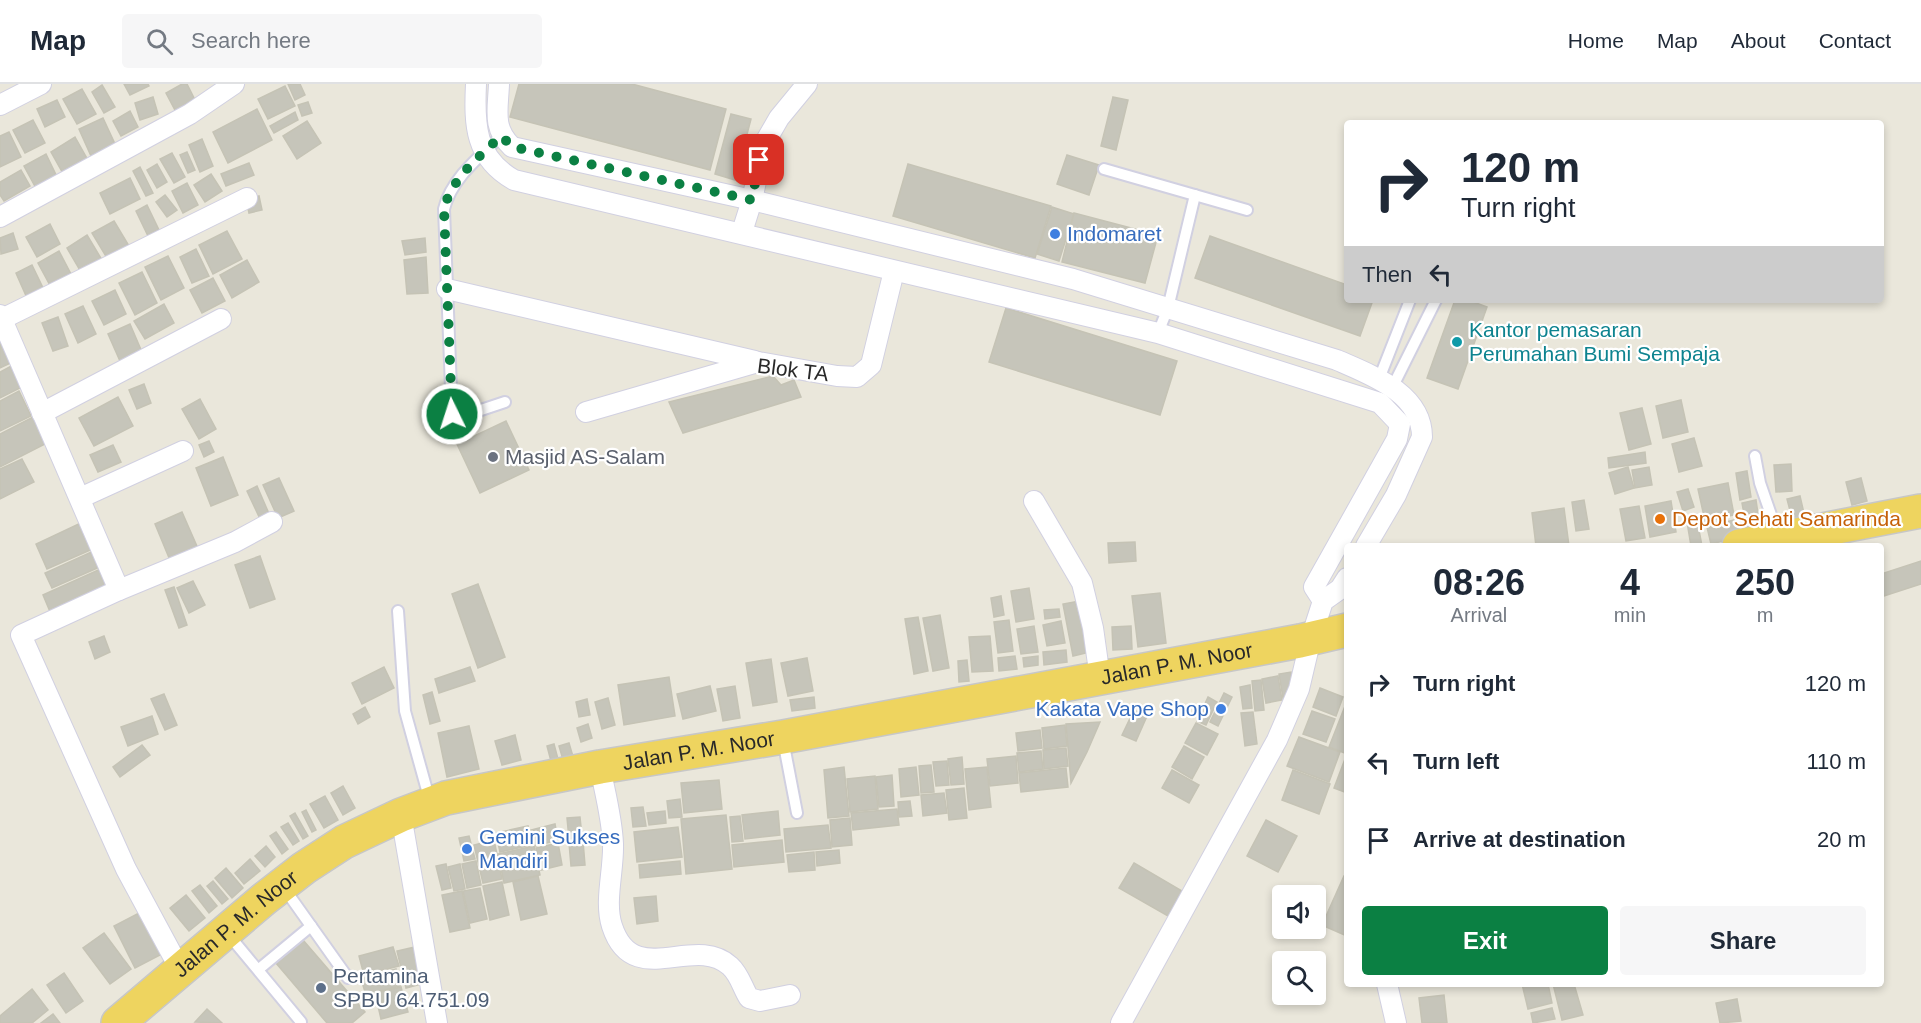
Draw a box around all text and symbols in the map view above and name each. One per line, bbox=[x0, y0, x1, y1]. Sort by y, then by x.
search box bbox=[122, 14, 542, 68]
text: Map bbox=[30, 25, 86, 56]
icon: search bbox=[143, 25, 176, 58]
text: Search here bbox=[191, 28, 311, 53]
text: Home bbox=[1568, 29, 1624, 52]
text: Map bbox=[1657, 29, 1698, 52]
text: About bbox=[1731, 29, 1786, 52]
text: Contact bbox=[1819, 29, 1891, 52]
pin bbox=[733, 134, 784, 185]
icon: arrive bbox=[742, 143, 775, 176]
icon: right bbox=[1362, 144, 1440, 222]
text: 120 m bbox=[1461, 144, 1580, 191]
text: Turn right bbox=[1461, 193, 1576, 223]
place label: Indomaret bbox=[1067, 222, 1162, 245]
marker: Indomaret bbox=[1048, 227, 1062, 241]
icon: left bbox=[1424, 258, 1457, 291]
text: Then bbox=[1362, 262, 1412, 287]
place label: Kantor pemasaran Perumahan Bumi Sempaja bbox=[1469, 318, 1720, 365]
marker: Kantor pemasaran Perumahan Bumi Sempaja bbox=[1450, 335, 1464, 349]
street label: Blok TA bbox=[756, 354, 830, 385]
position arrow bbox=[420, 382, 484, 446]
place label: Masjid AS-Salam bbox=[505, 445, 665, 468]
marker: Masjid AS-Salam bbox=[486, 450, 500, 464]
place label: Depot Sehati Samarinda bbox=[1672, 507, 1901, 530]
marker: Depot Sehati Samarinda bbox=[1653, 512, 1667, 526]
text: 08:26 bbox=[1433, 562, 1525, 603]
text: 4 bbox=[1620, 562, 1640, 603]
text: 250 bbox=[1735, 562, 1795, 603]
text: Arrival bbox=[1451, 604, 1507, 626]
text: min bbox=[1614, 604, 1646, 626]
text: m bbox=[1757, 604, 1773, 626]
street label: Jalan P. M. Noor bbox=[1099, 638, 1254, 689]
icon: right bbox=[1362, 668, 1395, 701]
text: Turn right bbox=[1413, 671, 1515, 696]
text: 120 m bbox=[1805, 671, 1866, 696]
place label: Kakata Vape Shop bbox=[1035, 697, 1209, 720]
marker: Kakata Vape Shop bbox=[1214, 702, 1228, 716]
street label: Jalan P. M. Noor bbox=[621, 727, 776, 774]
icon: left bbox=[1362, 746, 1395, 779]
text: Turn left bbox=[1413, 749, 1499, 774]
text: 110 m bbox=[1806, 749, 1866, 774]
icon: arrive bbox=[1362, 824, 1395, 857]
place label: Gemini Sukses Mandiri bbox=[479, 825, 620, 872]
text: Arrive at destination bbox=[1413, 827, 1626, 852]
text: 20 m bbox=[1817, 827, 1866, 852]
marker: Gemini Sukses Mandiri bbox=[460, 842, 474, 856]
street label: Jalan P. M. Noor bbox=[169, 865, 302, 981]
map controls bbox=[1272, 885, 1326, 1005]
button: sound bbox=[1272, 885, 1326, 939]
button: Exit bbox=[1362, 906, 1608, 975]
button: Share bbox=[1620, 906, 1866, 975]
button: search bbox=[1272, 951, 1326, 1005]
place label: Pertamina SPBU 64.751.09 bbox=[333, 964, 489, 1011]
marker: Pertamina SPBU 64.751.09 bbox=[314, 981, 328, 995]

